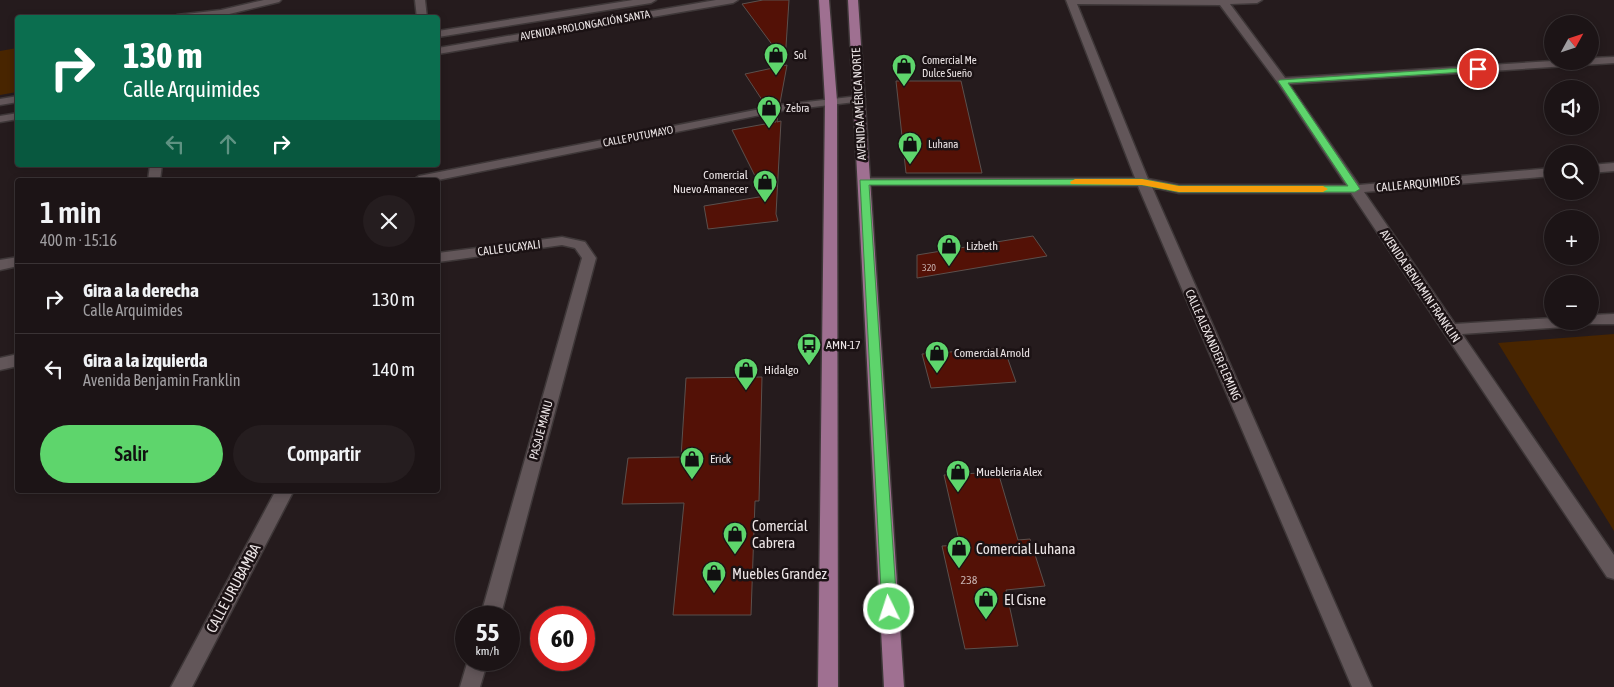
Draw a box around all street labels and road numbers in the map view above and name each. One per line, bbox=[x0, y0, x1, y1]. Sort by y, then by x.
street label: AVENIDA PROLONGACIÓN SANTA bbox=[519, 8, 651, 42]
street label: AVENIDA AMÉRICA NORTE bbox=[849, 47, 869, 161]
street label: CALLE PUTUMAYO bbox=[602, 123, 674, 149]
street label: CALLE ARQUIMIDES bbox=[1375, 173, 1461, 195]
street label: AVENIDA BENJAMIN FRANKLIN bbox=[1377, 227, 1463, 345]
street label: CALLE UCAYALI bbox=[477, 237, 541, 259]
street label: CALLE ALEXANDER FLEMING bbox=[1182, 287, 1244, 403]
street label: PASAJE MANU bbox=[526, 399, 556, 461]
street label: CALLE URUBAMBA bbox=[202, 540, 264, 635]

